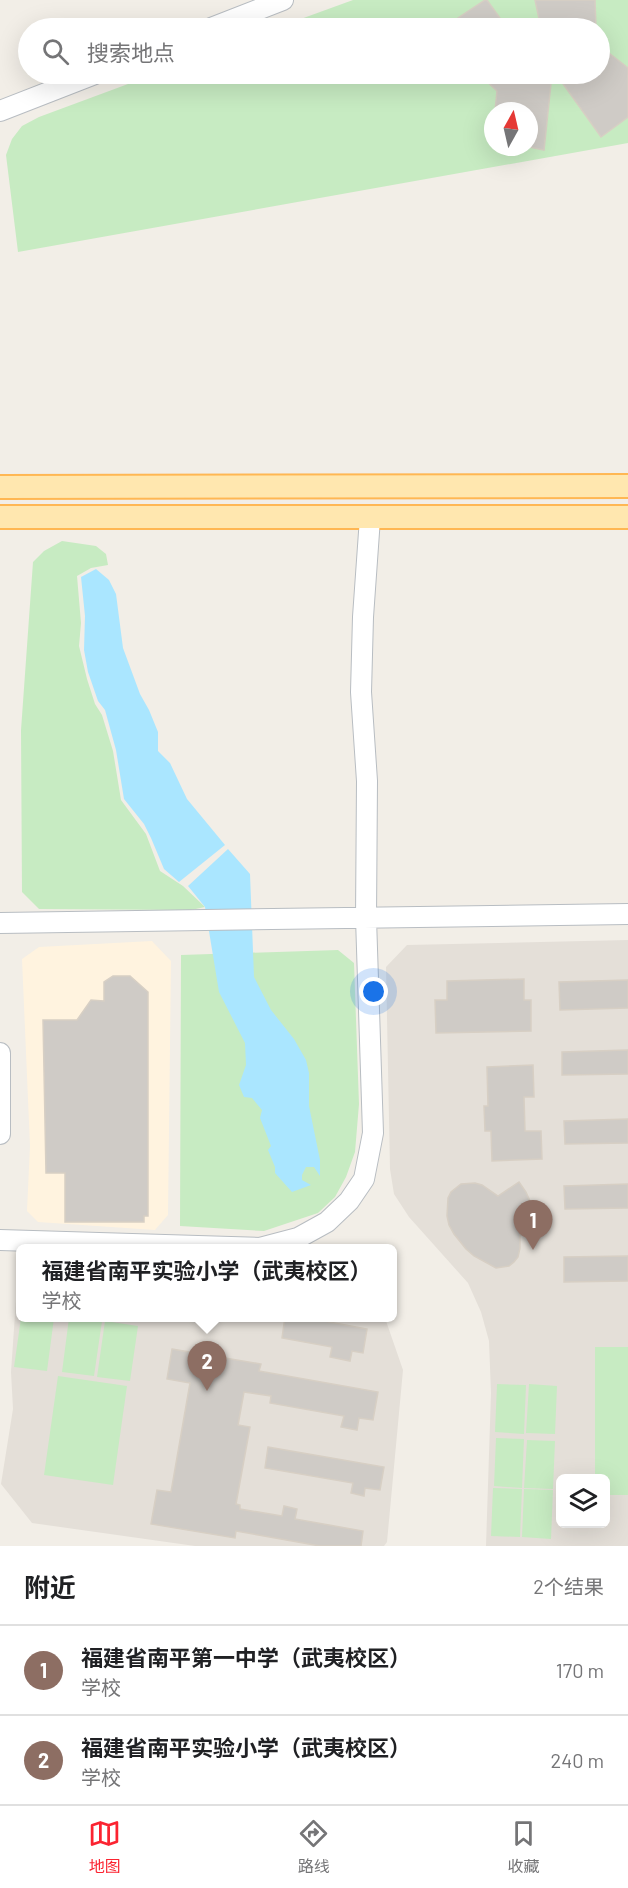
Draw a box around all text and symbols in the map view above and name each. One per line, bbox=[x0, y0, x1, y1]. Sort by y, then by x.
search box bbox=[18, 18, 610, 84]
icon: search bbox=[39, 35, 72, 68]
text: 搜索地点 bbox=[87, 39, 175, 65]
north arrow bbox=[484, 102, 538, 156]
your location bbox=[359, 977, 388, 1006]
pin: 1 bbox=[514, 1200, 552, 1250]
popup bbox=[16, 1244, 397, 1322]
text: 福建省南平实验小学（武夷校区） bbox=[41, 1257, 372, 1283]
text: 学校 bbox=[41, 1288, 81, 1312]
pin: 2 bbox=[188, 1342, 226, 1391]
map controls bbox=[556, 1474, 610, 1528]
button: layers bbox=[556, 1474, 610, 1528]
text: 附近 bbox=[24, 1571, 76, 1602]
text: 2个结果 bbox=[533, 1574, 604, 1598]
text: 福建省南平第一中学（武夷校区） bbox=[81, 1644, 411, 1670]
text: 1 bbox=[40, 1658, 47, 1682]
text: 170 m bbox=[556, 1658, 604, 1682]
text: 学校 bbox=[81, 1675, 121, 1699]
text: 福建省南平实验小学（武夷校区） bbox=[81, 1734, 411, 1760]
text: 2 bbox=[38, 1748, 49, 1772]
text: 240 m bbox=[550, 1748, 604, 1772]
text: 学校 bbox=[81, 1765, 121, 1789]
tab: 地图 bbox=[88, 1817, 121, 1877]
tab: 路线 bbox=[297, 1817, 330, 1877]
tab: 收藏 bbox=[507, 1817, 540, 1877]

